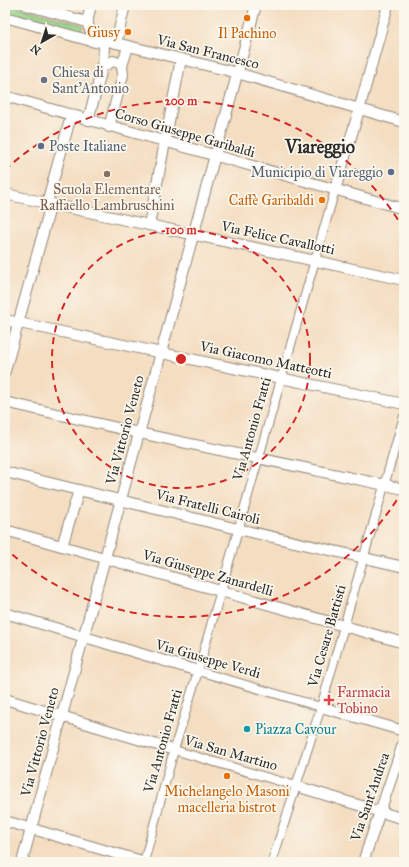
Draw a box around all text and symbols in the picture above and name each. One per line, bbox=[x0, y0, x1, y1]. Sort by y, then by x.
marker: Il Pachino bbox=[242, 13, 252, 23]
north arrow bbox=[22, 22, 62, 62]
place label: Giusy bbox=[87, 24, 120, 41]
place label: Il Pachino bbox=[218, 25, 276, 42]
marker: Giusy bbox=[123, 27, 133, 37]
street label: Via San Francesco bbox=[154, 31, 261, 73]
text: N bbox=[28, 41, 44, 57]
place label: Chiesa di Sant'Antonio bbox=[52, 64, 129, 97]
marker: Chiesa di Sant'Antonio bbox=[39, 75, 49, 85]
text: 200 m bbox=[165, 94, 198, 108]
street label: Corso Giuseppe Garibaldi bbox=[113, 105, 257, 161]
district label: Viareggio bbox=[284, 136, 355, 159]
place label: Poste Italiane bbox=[49, 138, 126, 155]
marker: Poste Italiane bbox=[36, 141, 46, 151]
place label: Municipio di Viareggio bbox=[251, 164, 383, 181]
marker: Municipio di Viareggio bbox=[386, 167, 396, 177]
marker: Scuola Elementare Raffaello Lambruschini bbox=[102, 169, 112, 179]
place label: Scuola Elementare Raffaello Lambruschini bbox=[39, 181, 175, 214]
place label: Caffè Garibaldi bbox=[229, 192, 314, 209]
marker: Caffè Garibaldi bbox=[317, 195, 327, 205]
street label: Via Felice Cavallotti bbox=[219, 217, 337, 258]
text: 100 m bbox=[165, 223, 198, 237]
street label: Via Giacomo Matteotti bbox=[198, 338, 334, 382]
centre of rings bbox=[174, 352, 188, 366]
street label: Via Vittorio Veneto bbox=[102, 374, 148, 487]
street label: Via Antonio Fratti bbox=[229, 375, 275, 484]
street label: Via Fratelli Cairoli bbox=[153, 486, 262, 528]
street label: Via Giuseppe Zanardelli bbox=[140, 546, 276, 600]
street label: Via Cesare Battisti bbox=[304, 583, 350, 690]
street label: Via Giuseppe Verdi bbox=[153, 636, 263, 682]
place label: Farmacia Tobino bbox=[337, 684, 390, 717]
street label: Via Vittorio Veneto bbox=[17, 686, 63, 799]
street label: Via Antonio Fratti bbox=[140, 687, 186, 796]
marker: Farmacia Tobino bbox=[324, 695, 334, 705]
place label: Piazza Cavour bbox=[255, 721, 337, 738]
marker: Piazza Cavour bbox=[242, 724, 252, 734]
street label: Via San Martino bbox=[181, 731, 280, 774]
street label: Via Sant'Andrea bbox=[347, 750, 393, 845]
marker: Michelangelo Masoni macelleria bistrot bbox=[222, 771, 232, 781]
place label: Michelangelo Masoni macelleria bistrot bbox=[164, 783, 290, 816]

